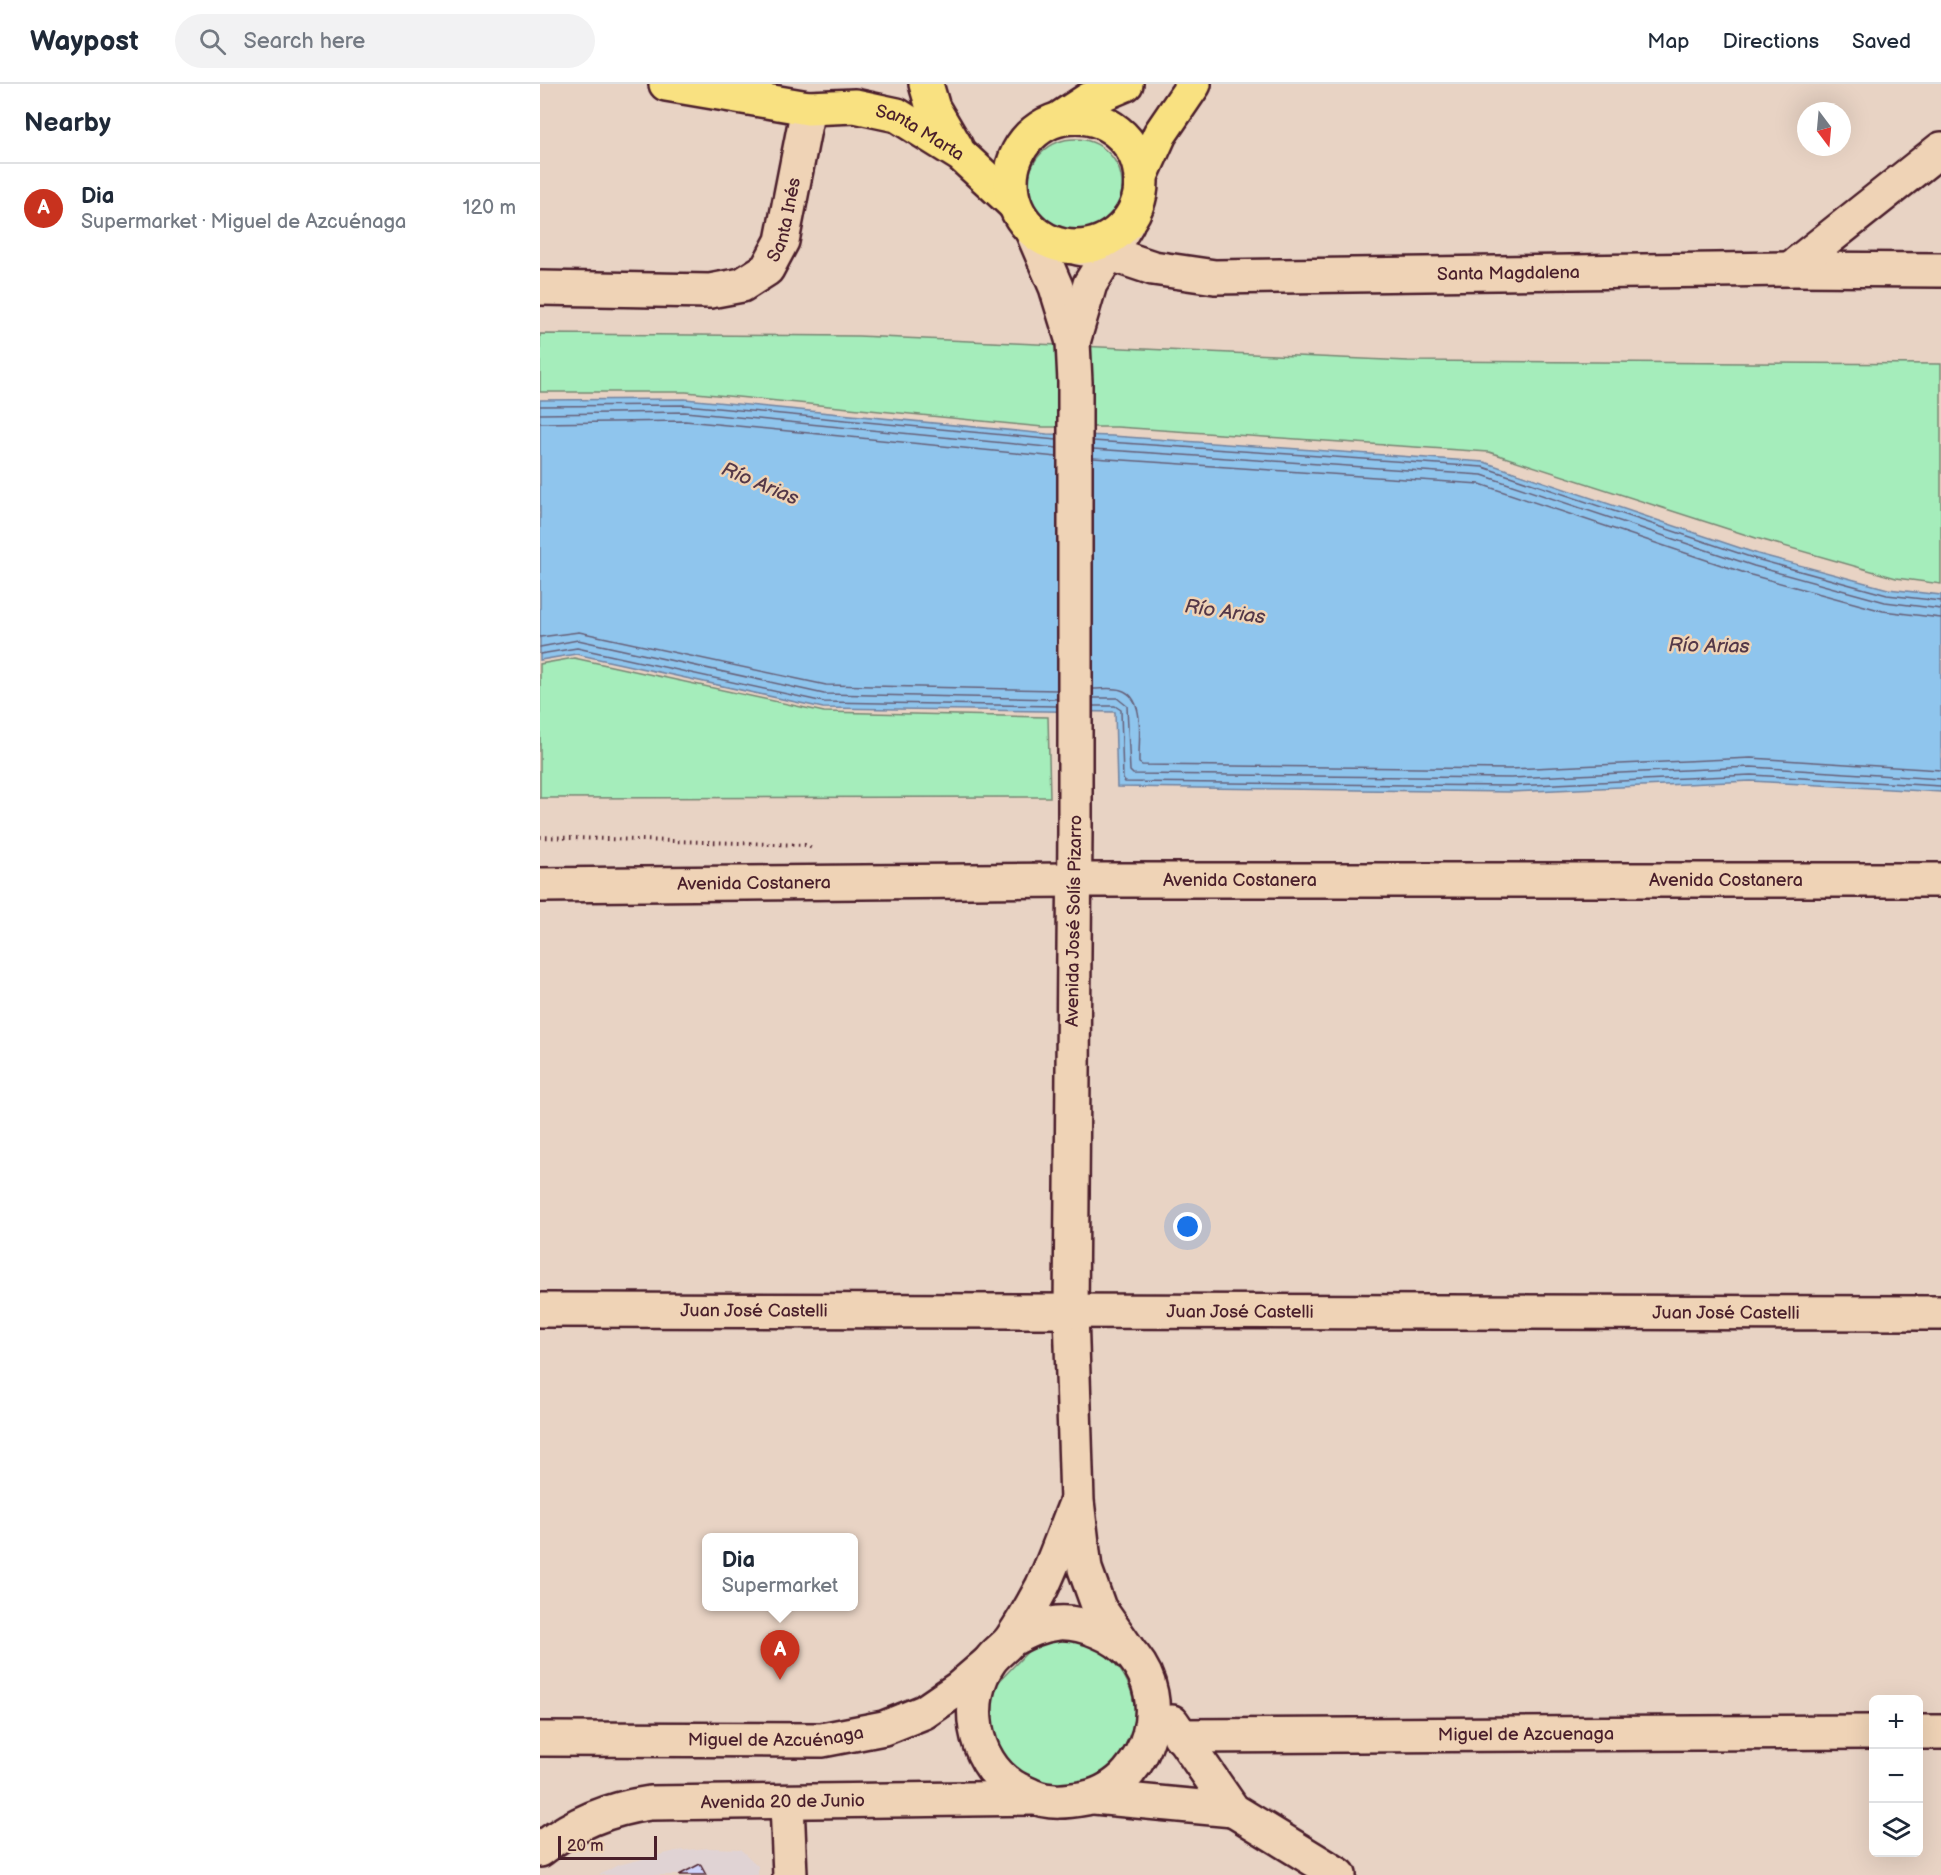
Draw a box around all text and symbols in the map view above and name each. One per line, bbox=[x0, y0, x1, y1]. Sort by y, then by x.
search box bbox=[175, 14, 595, 68]
text: Waypost bbox=[30, 25, 139, 58]
icon: search bbox=[196, 25, 229, 58]
text: Search here bbox=[244, 28, 365, 55]
text: Map bbox=[1647, 29, 1690, 54]
text: Directions bbox=[1723, 29, 1819, 54]
text: Saved bbox=[1852, 29, 1911, 54]
street label: Santa Marta bbox=[874, 100, 968, 165]
north arrow bbox=[1797, 102, 1851, 156]
text: Nearby bbox=[24, 108, 111, 139]
street label: Santa Inés bbox=[762, 176, 805, 266]
text: Dia bbox=[81, 183, 114, 210]
text: A bbox=[37, 196, 50, 220]
text: 120 m bbox=[463, 196, 516, 220]
text: Supermarket · Miguel de Azcuénaga bbox=[81, 210, 406, 234]
street label: Santa Magdalena bbox=[1437, 261, 1580, 284]
water label: Río Arias bbox=[718, 457, 802, 511]
water label: Río Arias bbox=[1183, 594, 1267, 630]
water label: Río Arias bbox=[1668, 633, 1750, 659]
street label: Avenida José Solís Pizarro bbox=[1062, 815, 1086, 1027]
street label: Avenida Costanera bbox=[1163, 870, 1317, 891]
street label: Avenida Costanera bbox=[1649, 870, 1803, 891]
street label: Avenida Costanera bbox=[677, 872, 831, 894]
your location bbox=[1173, 1212, 1202, 1241]
street label: Juan José Castelli bbox=[680, 1300, 828, 1321]
street label: Juan José Castelli bbox=[1166, 1301, 1314, 1322]
street label: Juan José Castelli bbox=[1652, 1302, 1800, 1323]
popup bbox=[702, 1533, 858, 1611]
text: Dia bbox=[722, 1547, 755, 1574]
text: Supermarket bbox=[722, 1574, 838, 1598]
pin: A bbox=[760, 1630, 800, 1680]
map controls bbox=[1869, 1695, 1923, 1857]
button: + bbox=[1869, 1695, 1923, 1749]
street label: Miguel de Azcuénaga bbox=[688, 1722, 865, 1751]
street label: Miguel de Azcuenaga bbox=[1438, 1723, 1614, 1745]
button: − bbox=[1869, 1749, 1923, 1803]
street label: Avenida 20 de Junio bbox=[700, 1790, 865, 1813]
button: layers bbox=[1869, 1803, 1923, 1857]
scale bar bbox=[558, 1833, 657, 1860]
text: 20 m bbox=[567, 1837, 603, 1856]

